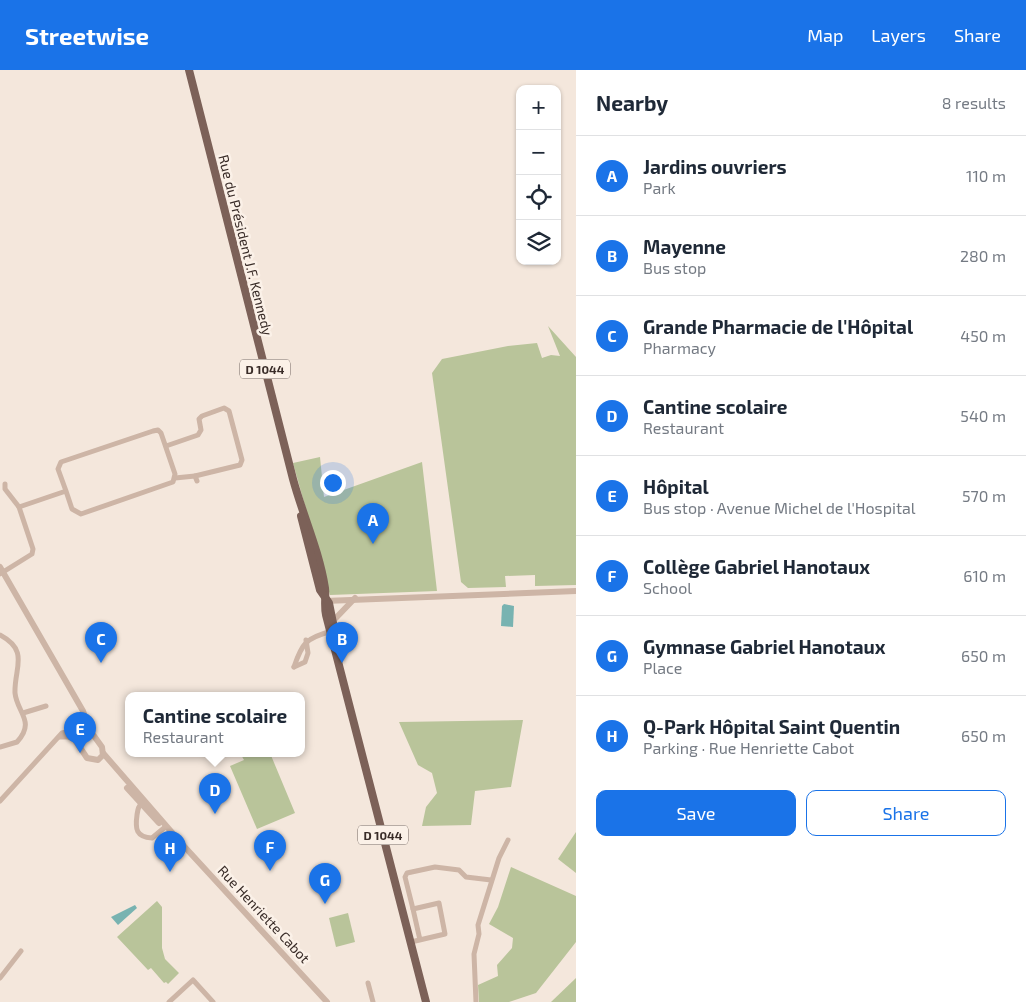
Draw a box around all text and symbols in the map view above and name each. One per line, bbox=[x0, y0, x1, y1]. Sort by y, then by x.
text: Streetwise bbox=[25, 21, 149, 50]
text: Map bbox=[807, 24, 843, 46]
text: Layers bbox=[871, 24, 926, 46]
text: Share bbox=[954, 24, 1001, 46]
map controls bbox=[516, 85, 561, 265]
button: + bbox=[516, 85, 561, 130]
text: Nearby bbox=[596, 90, 668, 115]
text: 8 results bbox=[942, 93, 1006, 112]
button: − bbox=[516, 130, 561, 175]
street label: Rue du Président J.F. Kennedy bbox=[215, 153, 277, 338]
text: Jardins ouvriers bbox=[643, 155, 787, 178]
text: A bbox=[607, 166, 617, 185]
text: 110 m bbox=[966, 166, 1006, 185]
button: locate bbox=[516, 175, 561, 220]
text: Park bbox=[643, 178, 676, 197]
button: layers bbox=[516, 220, 561, 265]
text: Mayenne bbox=[643, 235, 726, 258]
text: B bbox=[607, 246, 617, 265]
text: 280 m bbox=[960, 246, 1006, 265]
text: Bus stop bbox=[643, 258, 706, 277]
text: Grande Pharmacie de l'Hôpital bbox=[643, 315, 913, 338]
text: C bbox=[607, 326, 617, 345]
text: 450 m bbox=[960, 326, 1006, 345]
text: Pharmacy bbox=[643, 338, 716, 357]
road number: D 1044 bbox=[240, 360, 290, 378]
text: Cantine scolaire bbox=[643, 395, 788, 418]
text: D bbox=[607, 406, 617, 425]
text: 540 m bbox=[960, 406, 1006, 425]
text: Restaurant bbox=[643, 418, 724, 437]
your location bbox=[320, 470, 346, 496]
text: Hôpital bbox=[643, 475, 709, 498]
text: E bbox=[607, 486, 617, 505]
text: 570 m bbox=[962, 486, 1006, 505]
text: Bus stop · Avenue Michel de l'Hospital bbox=[643, 498, 916, 517]
pin: A bbox=[357, 503, 389, 544]
text: Collège Gabriel Hanotaux bbox=[643, 555, 870, 578]
text: F bbox=[608, 566, 616, 585]
text: 610 m bbox=[963, 566, 1006, 585]
text: School bbox=[643, 578, 692, 597]
pin: C bbox=[85, 622, 117, 663]
pin: B bbox=[326, 622, 358, 663]
text: Gymnase Gabriel Hanotaux bbox=[643, 635, 886, 658]
text: G bbox=[607, 646, 617, 665]
text: 650 m bbox=[961, 646, 1006, 665]
text: Place bbox=[643, 658, 682, 677]
popup bbox=[125, 692, 305, 757]
text: Cantine scolaire bbox=[143, 704, 287, 727]
pin: E bbox=[64, 712, 96, 753]
text: Q-Park Hôpital Saint Quentin bbox=[643, 715, 900, 738]
text: H bbox=[606, 726, 618, 745]
text: 650 m bbox=[961, 726, 1006, 745]
text: Restaurant bbox=[143, 727, 224, 746]
text: Parking · Rue Henriette Cabot bbox=[643, 738, 854, 757]
pin: D bbox=[199, 773, 231, 814]
button: Save bbox=[596, 790, 796, 836]
button: Share bbox=[806, 790, 1006, 836]
road number: D 1044 bbox=[358, 826, 408, 844]
pin: F bbox=[254, 830, 286, 871]
pin: H bbox=[154, 831, 186, 872]
street label: Rue Henriette Cabot bbox=[214, 862, 314, 966]
pin: G bbox=[309, 863, 341, 904]

